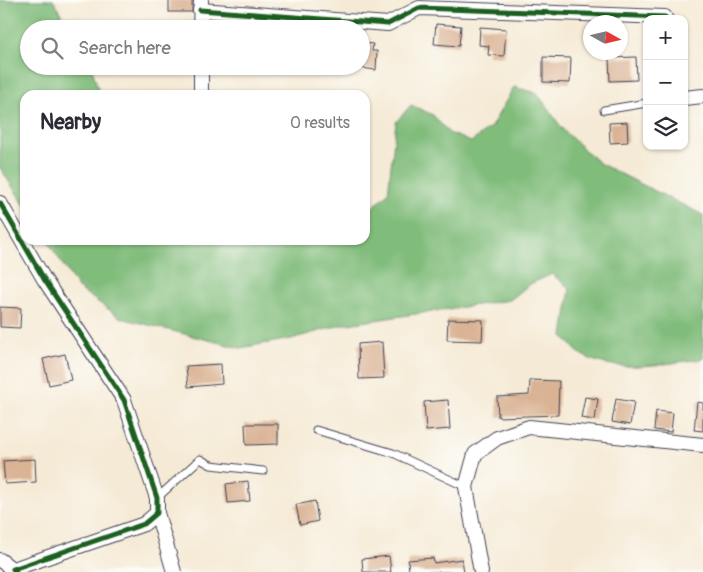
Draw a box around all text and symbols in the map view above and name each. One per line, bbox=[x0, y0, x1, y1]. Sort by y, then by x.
north arrow bbox=[583, 15, 628, 60]
map controls bbox=[643, 15, 688, 150]
button: + bbox=[643, 15, 688, 60]
search box bbox=[20, 20, 370, 75]
icon: search bbox=[38, 34, 66, 62]
text: Search here bbox=[78, 36, 171, 60]
button: − bbox=[643, 60, 688, 105]
button: layers bbox=[643, 105, 688, 150]
text: Nearby bbox=[40, 109, 101, 136]
text: 0 results bbox=[290, 113, 350, 133]

